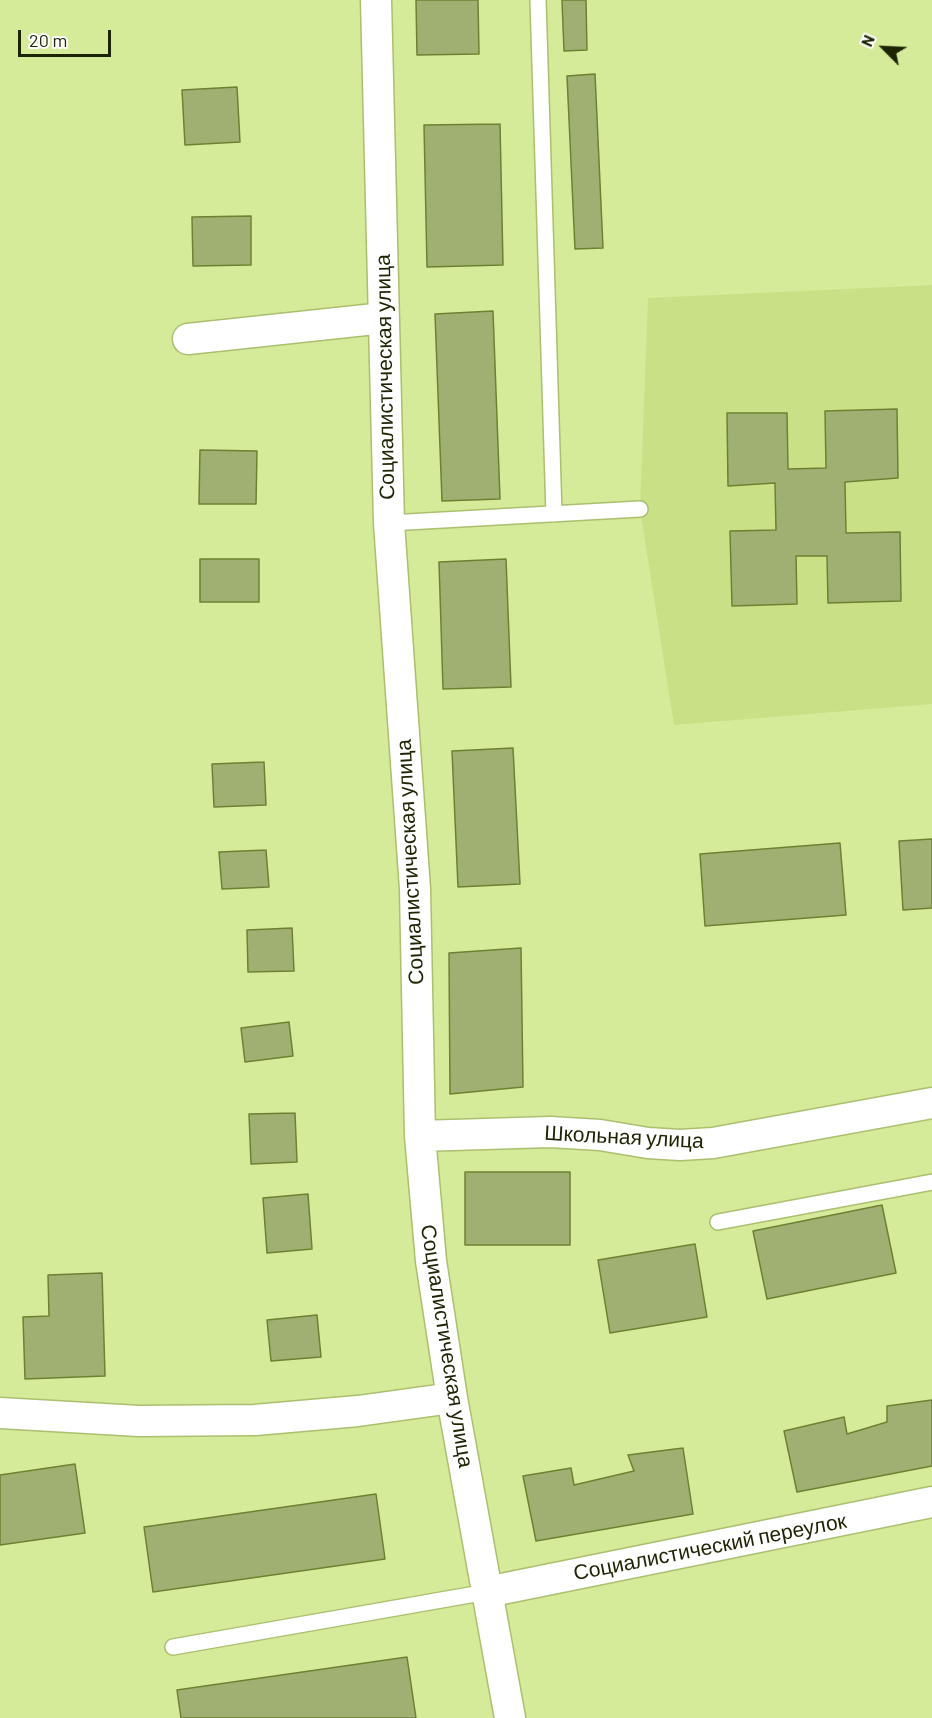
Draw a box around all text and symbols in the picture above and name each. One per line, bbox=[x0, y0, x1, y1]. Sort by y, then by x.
scale bar bbox=[21, 18, 114, 56]
north arrow bbox=[854, 18, 914, 78]
text: 20 m bbox=[29, 29, 67, 51]
text: N bbox=[856, 32, 878, 49]
street label: Социалистическая улица bbox=[370, 254, 400, 500]
street label: Социалистическая улица bbox=[391, 739, 429, 985]
street label: Школьная улица bbox=[544, 1120, 704, 1154]
street label: Социалистическая улица bbox=[415, 1223, 479, 1469]
street label: Социалистический переулок bbox=[571, 1508, 849, 1586]

